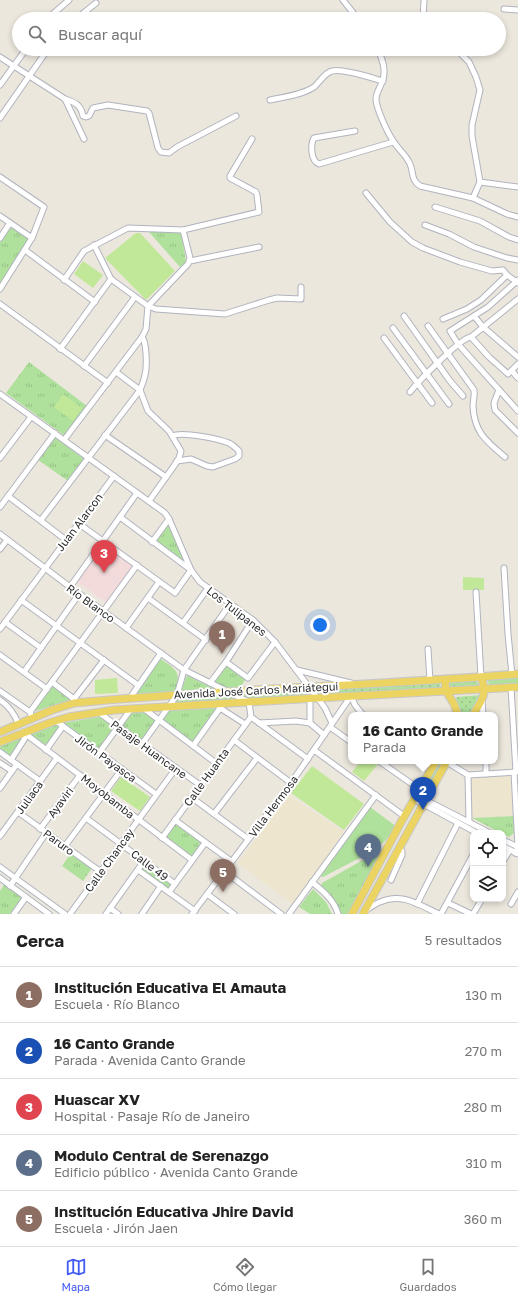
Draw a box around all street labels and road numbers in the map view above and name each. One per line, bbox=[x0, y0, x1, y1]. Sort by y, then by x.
street label: Juan Alarcon bbox=[53, 491, 105, 553]
street label: Río Blanco bbox=[64, 581, 118, 625]
street label: Los Tulipanes bbox=[205, 584, 270, 638]
street label: Avenida José Carlos Mariátegui bbox=[173, 679, 339, 701]
street label: Pasaje Huancane bbox=[108, 717, 190, 781]
street label: Jirón Payasca bbox=[73, 731, 139, 785]
street label: Calle Huanta bbox=[181, 746, 231, 808]
street label: Moyobamba bbox=[79, 771, 137, 821]
street label: Villa Hermosa bbox=[246, 773, 300, 839]
street label: Juliaca bbox=[13, 778, 45, 816]
street label: Ayaviri bbox=[44, 784, 76, 820]
street label: Paruro bbox=[41, 826, 77, 858]
street label: Calle Chancay bbox=[82, 826, 136, 894]
street label: Calle 49 bbox=[129, 847, 171, 883]

